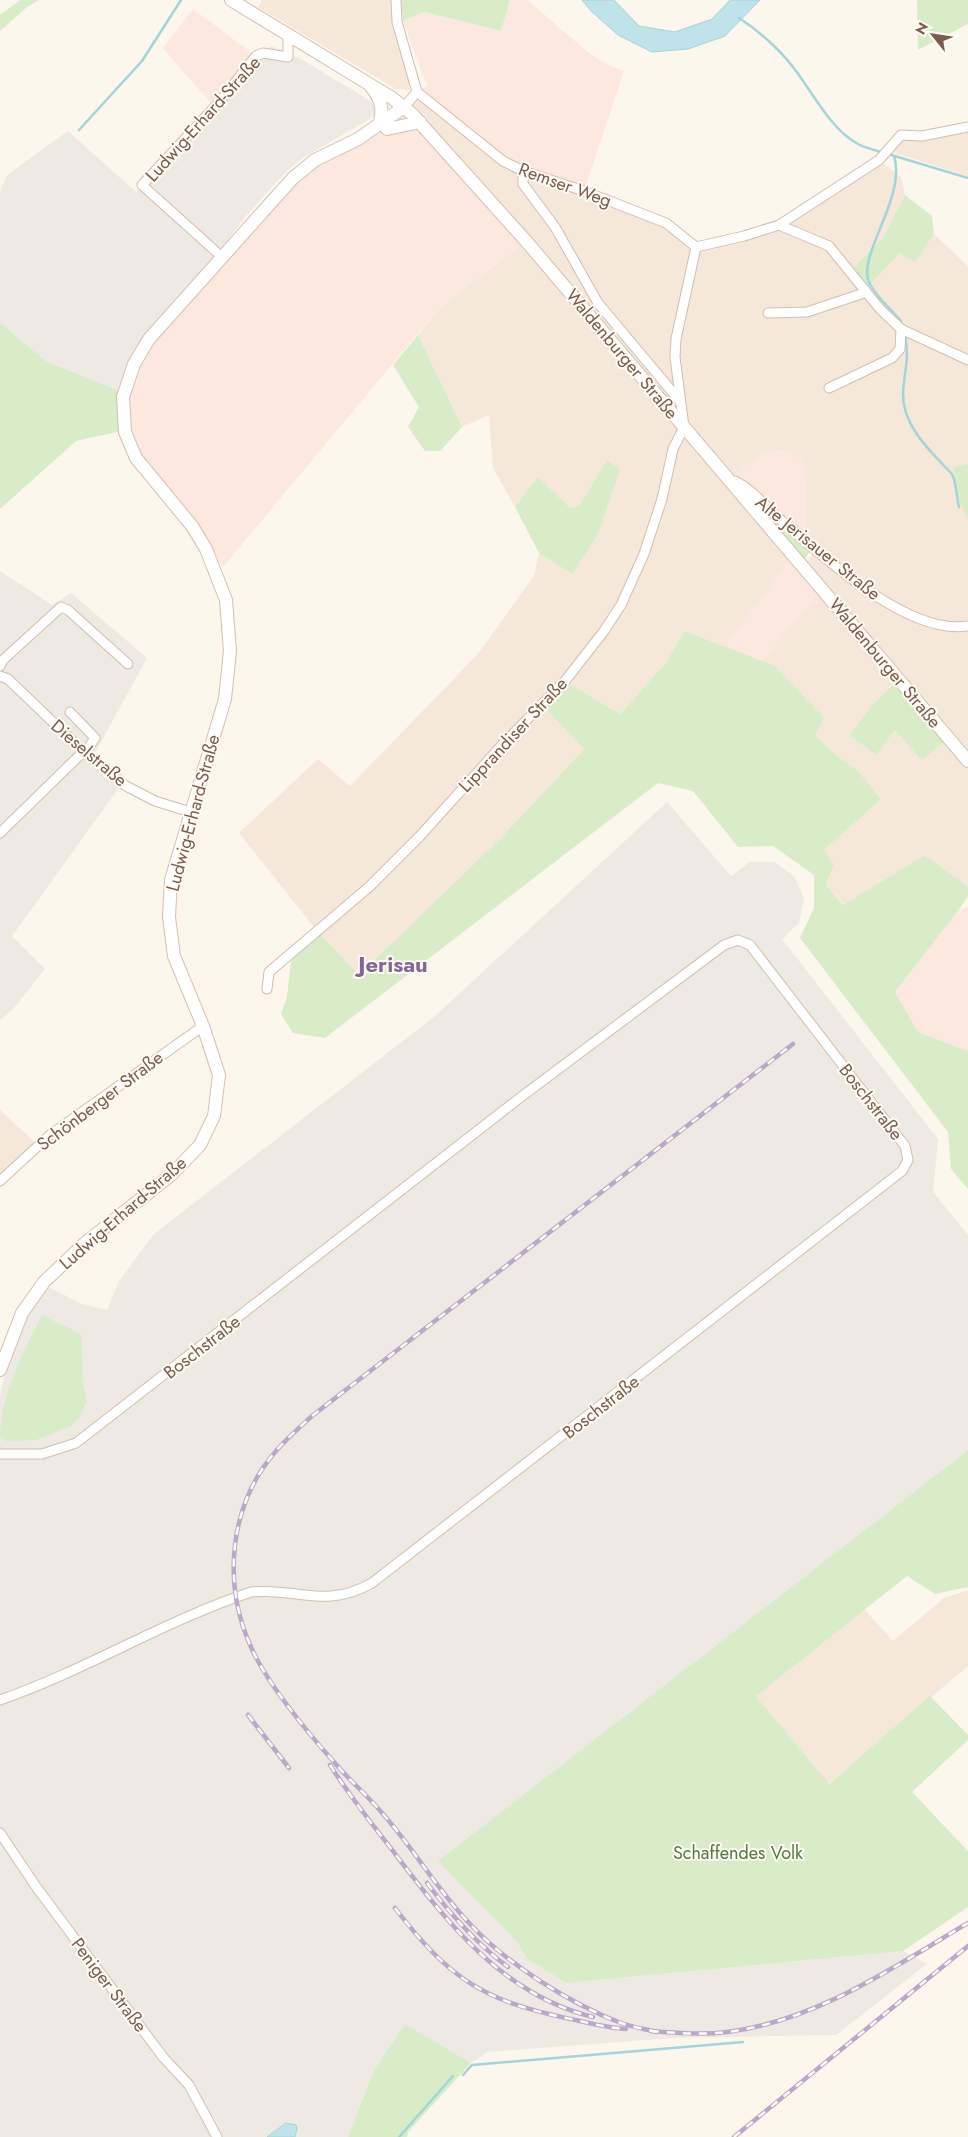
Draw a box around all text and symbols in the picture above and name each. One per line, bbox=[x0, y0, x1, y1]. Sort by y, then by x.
north arrow bbox=[908, 10, 958, 60]
text: N bbox=[910, 19, 933, 38]
street label: Ludwig-Erhard-Straße bbox=[139, 50, 267, 188]
street label: Remser Weg bbox=[515, 156, 615, 214]
street label: Waldenburger Straße bbox=[560, 283, 684, 425]
street label: Alte Jerisauer Straße bbox=[750, 489, 886, 607]
street label: Waldenburger Straße bbox=[823, 592, 947, 734]
street label: Lipprandiser Straße bbox=[453, 672, 573, 798]
street label: Dieselstraße bbox=[45, 713, 133, 793]
street label: Ludwig-Erhard-Straße bbox=[160, 732, 226, 894]
district label: Jerisau bbox=[354, 948, 428, 980]
street label: Schönberger Straße bbox=[31, 1045, 169, 1157]
street label: Boschstraße bbox=[833, 1058, 909, 1146]
street label: Ludwig-Erhard-Straße bbox=[54, 1150, 192, 1276]
street label: Boschstraße bbox=[158, 1309, 246, 1385]
street label: Boschstraße bbox=[557, 1369, 645, 1445]
park label: Schaffendes Volk bbox=[673, 1840, 803, 1866]
street label: Peniger Straße bbox=[65, 1932, 153, 2038]

